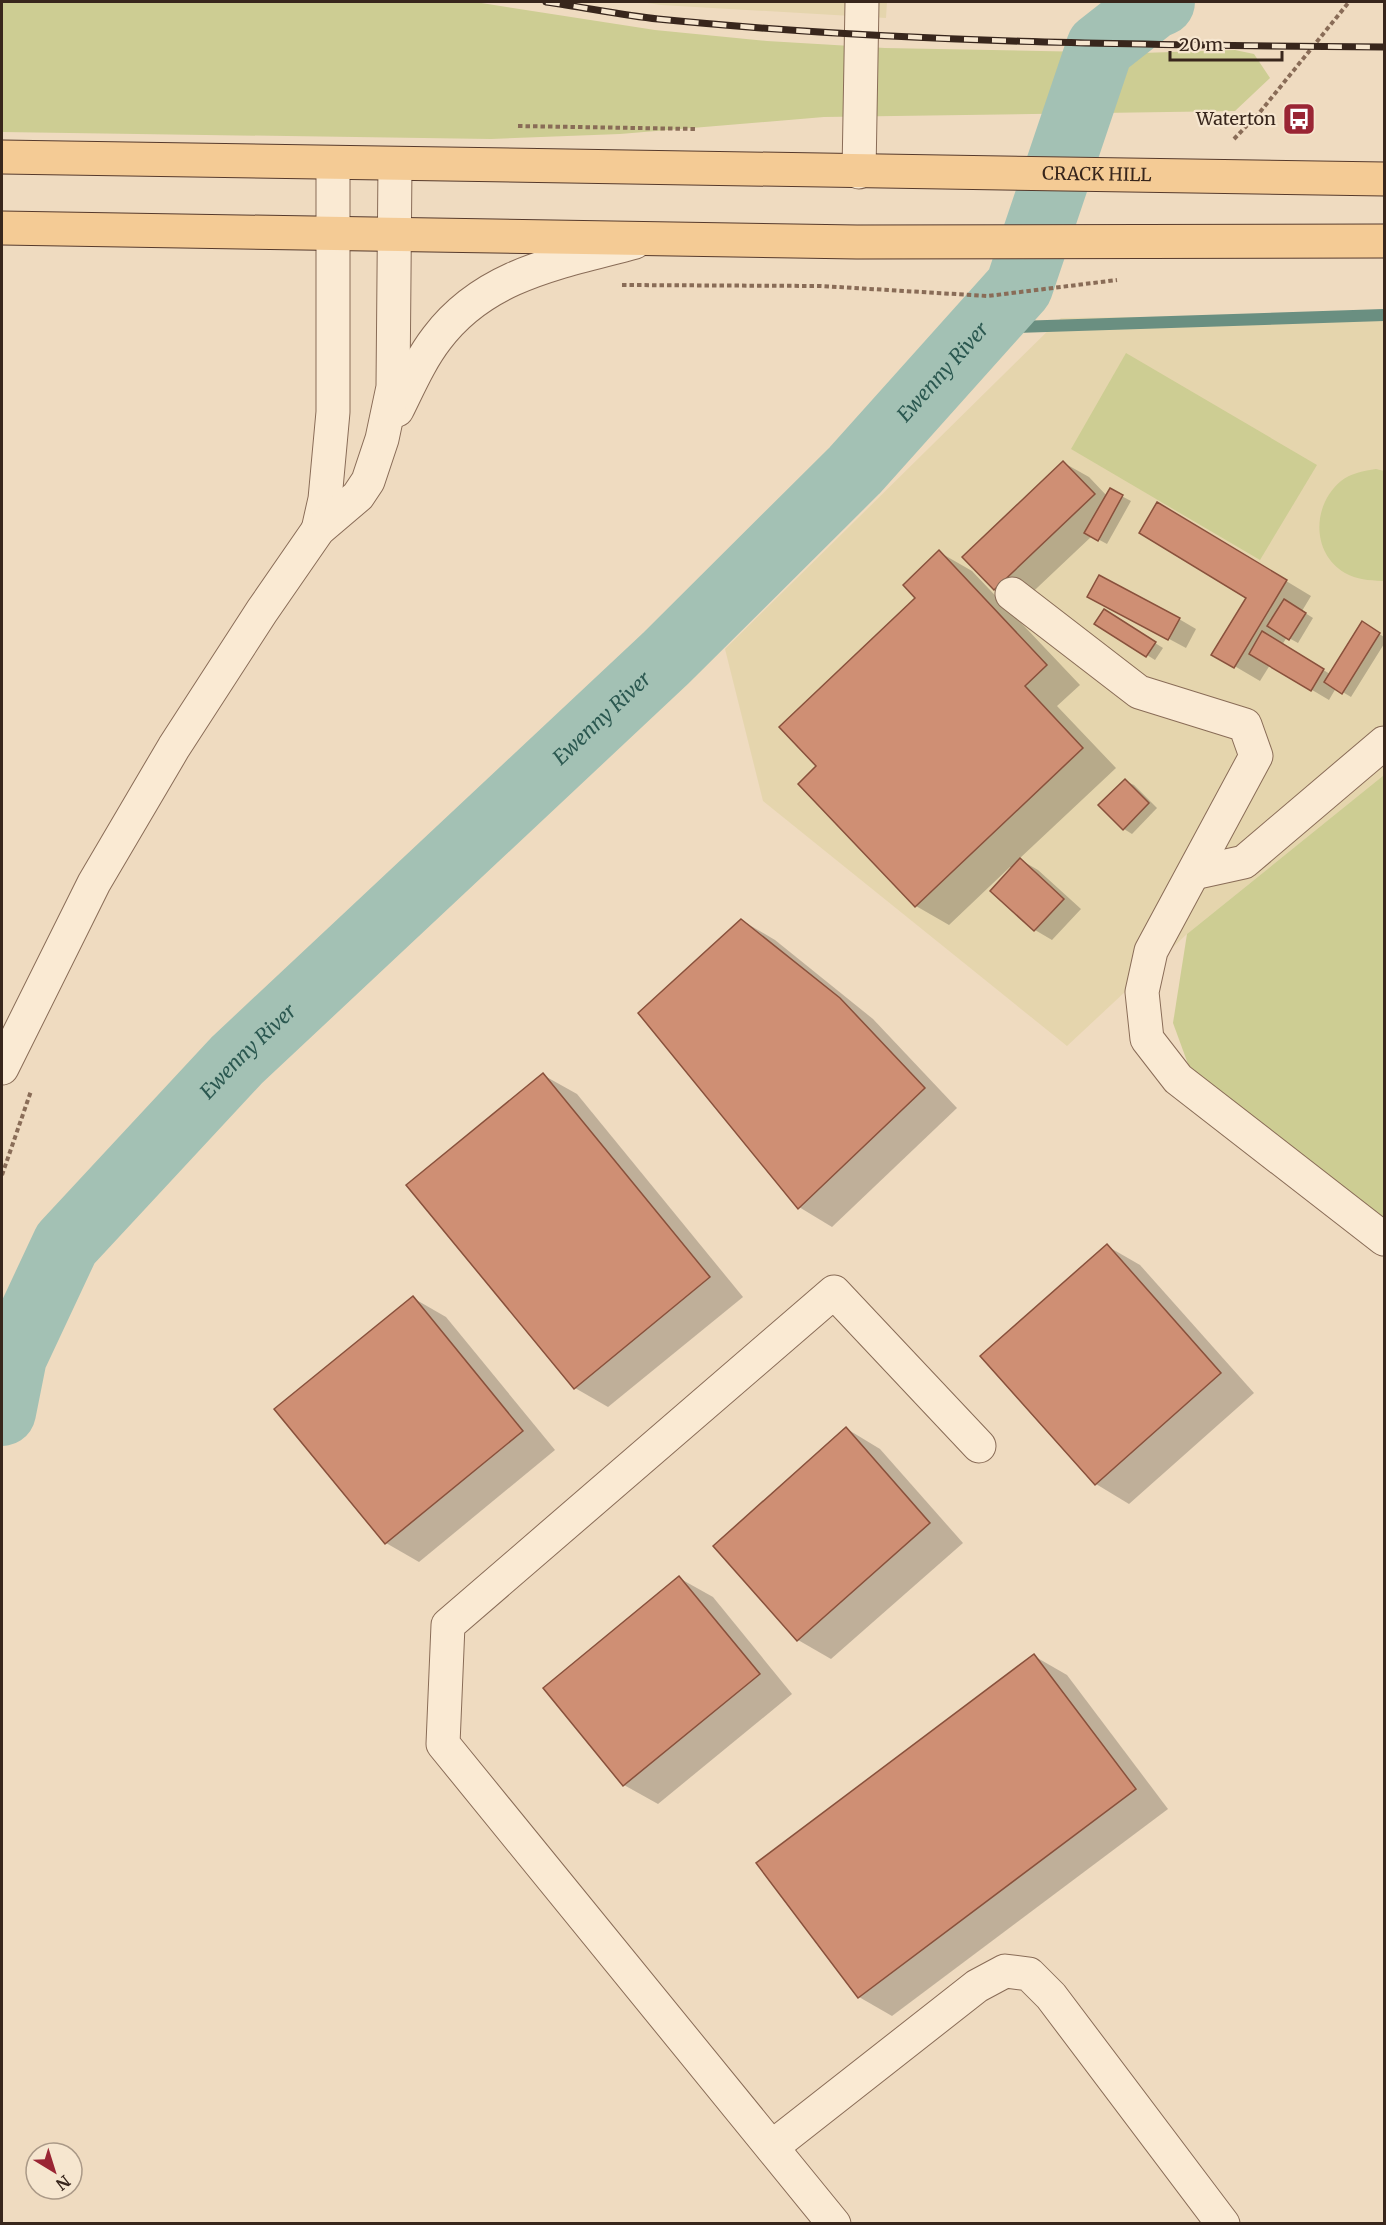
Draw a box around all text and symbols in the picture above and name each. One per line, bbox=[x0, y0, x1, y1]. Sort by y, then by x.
scale bar bbox=[1170, 24, 1282, 62]
text: 20 m bbox=[1179, 33, 1223, 56]
bus stop icon: Waterton bbox=[1281, 101, 1317, 137]
place label: Waterton bbox=[1195, 107, 1276, 130]
street label: CRACK HILL bbox=[1042, 162, 1152, 186]
water label: Ewenny River bbox=[891, 316, 994, 427]
water label: Ewenny River bbox=[547, 665, 656, 770]
water label: Ewenny River bbox=[194, 998, 302, 1104]
north arrow bbox=[24, 2141, 84, 2201]
text: N bbox=[52, 2171, 74, 2195]

